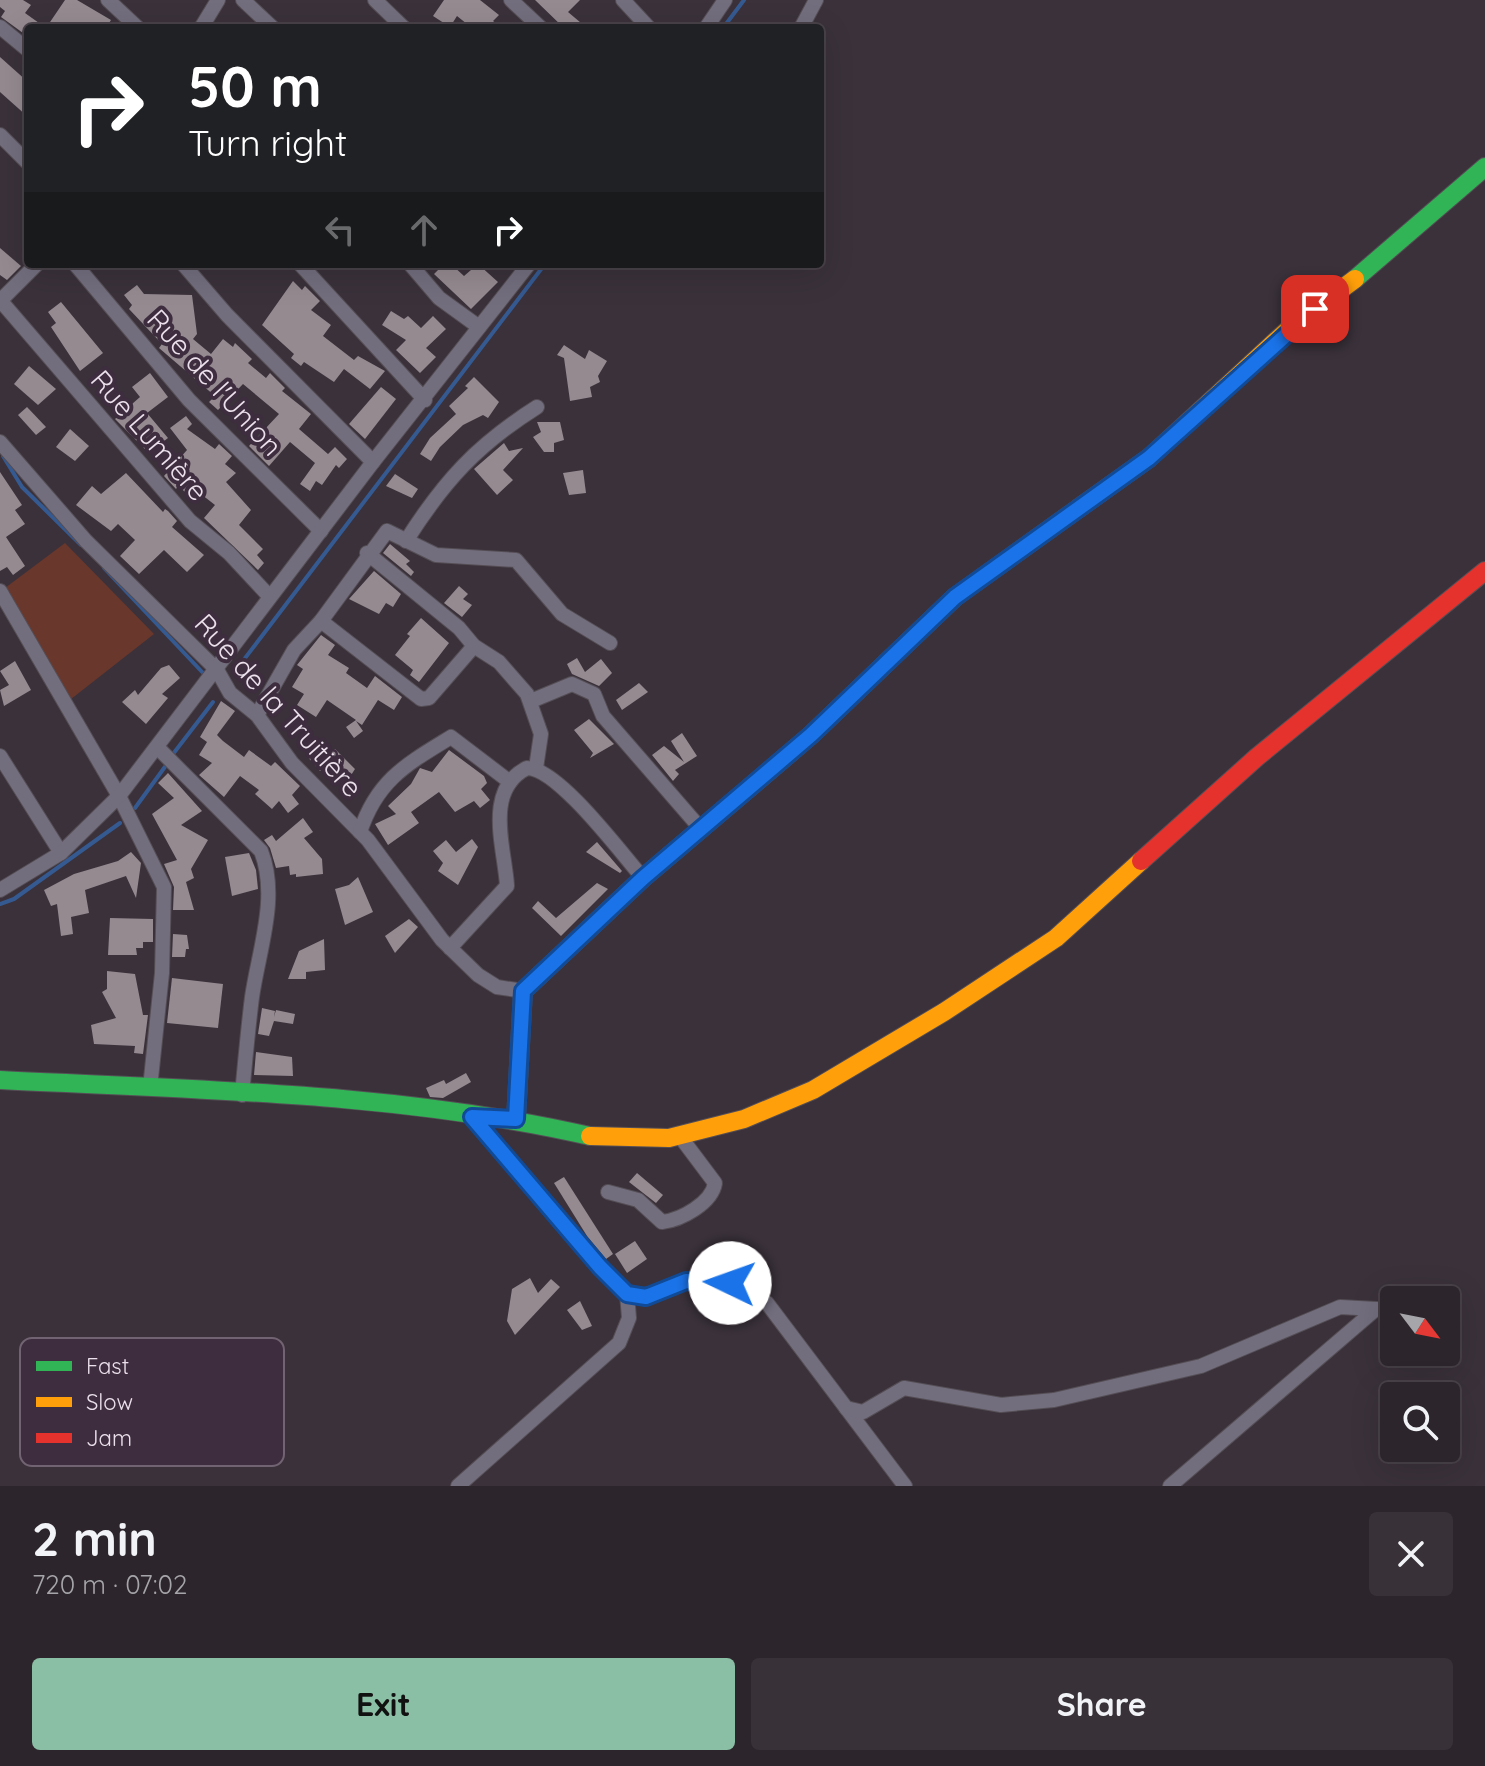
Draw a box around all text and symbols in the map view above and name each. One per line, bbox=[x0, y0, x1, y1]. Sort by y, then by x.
text: 50 m bbox=[188, 51, 322, 121]
icon: right bbox=[56, 56, 160, 160]
text: Turn right bbox=[188, 120, 347, 165]
icon: left bbox=[318, 208, 362, 252]
icon: ahead bbox=[402, 208, 446, 252]
icon: right bbox=[486, 208, 530, 252]
pin bbox=[1281, 275, 1349, 343]
icon: arrive bbox=[1293, 287, 1337, 331]
street label: Rue de l'Union bbox=[140, 301, 290, 463]
street label: Rue Lumière bbox=[84, 362, 216, 508]
street label: Rue de la Truitière bbox=[188, 606, 370, 804]
position arrow bbox=[688, 1241, 772, 1325]
north arrow bbox=[1380, 1286, 1460, 1366]
map controls bbox=[1380, 1286, 1460, 1462]
legend bbox=[20, 1338, 284, 1466]
text: Fast bbox=[86, 1352, 129, 1380]
button: search bbox=[1380, 1382, 1460, 1462]
text: Slow bbox=[86, 1388, 133, 1416]
text: Jam bbox=[86, 1424, 132, 1452]
text: 2 min bbox=[32, 1508, 157, 1568]
button: close bbox=[1369, 1512, 1453, 1596]
text: 720 m · 07:02 bbox=[32, 1568, 187, 1601]
button: Exit bbox=[32, 1658, 735, 1750]
button: Share bbox=[751, 1658, 1453, 1750]

